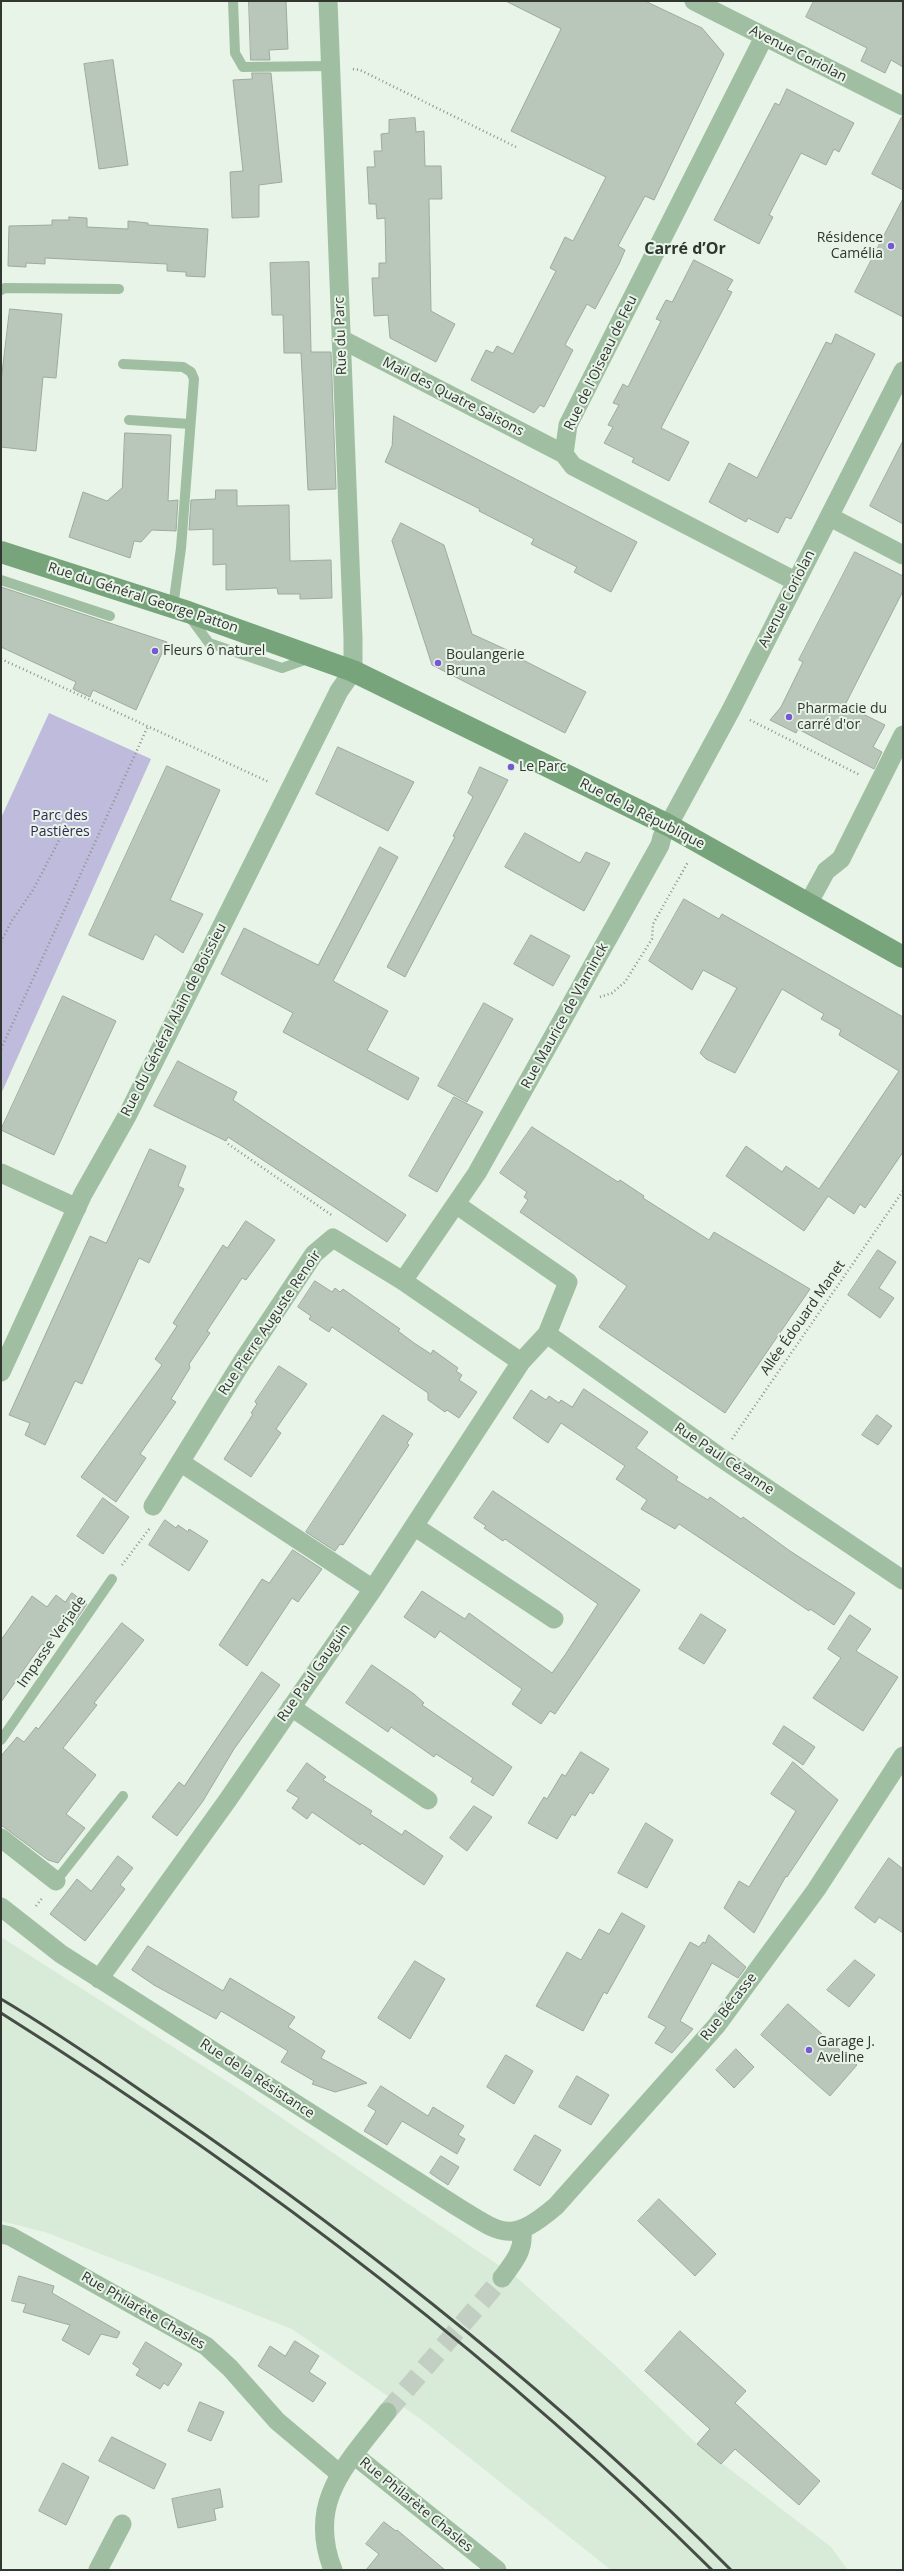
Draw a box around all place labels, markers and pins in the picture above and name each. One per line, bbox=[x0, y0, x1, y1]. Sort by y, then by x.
place label: Résidence Camélia bbox=[817, 230, 883, 262]
marker: Résidence Camélia bbox=[886, 241, 896, 251]
place label: Fleurs ô naturel bbox=[163, 643, 265, 659]
marker: Fleurs ô naturel bbox=[150, 646, 160, 656]
place label: Boulangerie Bruna bbox=[446, 647, 525, 680]
marker: Boulangerie Bruna bbox=[433, 658, 443, 668]
place label: Pharmacie du carré d'or bbox=[797, 701, 887, 734]
marker: Pharmacie du carré d'or bbox=[784, 712, 794, 722]
place label: Le Parc bbox=[519, 759, 566, 775]
marker: Le Parc bbox=[506, 762, 516, 772]
place label: Garage J. Aveline bbox=[817, 2034, 875, 2066]
marker: Garage J. Aveline bbox=[804, 2045, 814, 2055]

